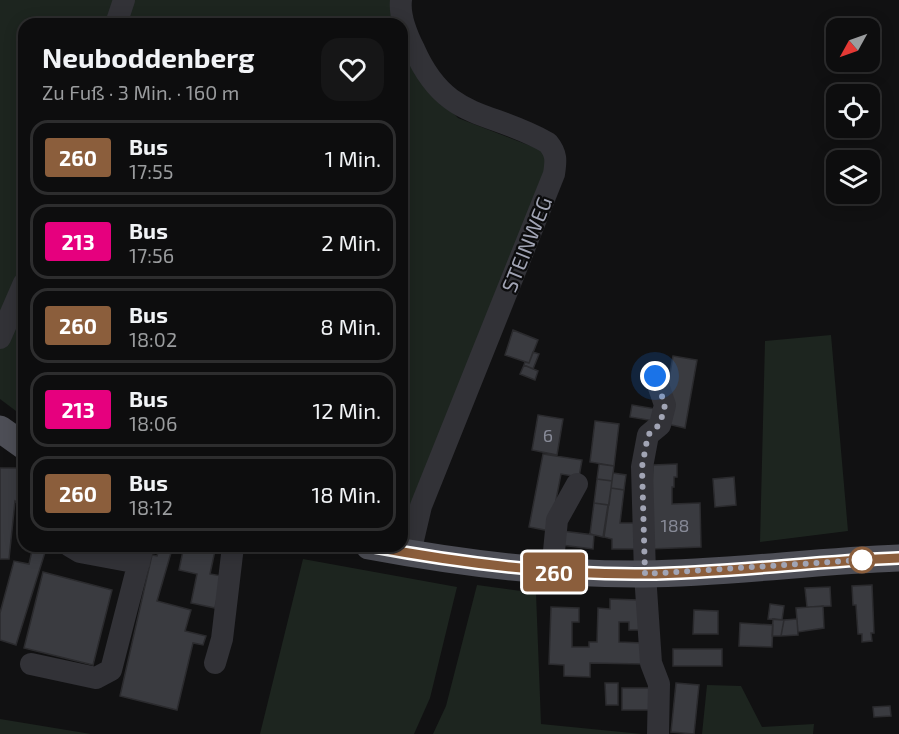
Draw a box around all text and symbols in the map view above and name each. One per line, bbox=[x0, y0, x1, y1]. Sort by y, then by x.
north arrow bbox=[826, 18, 880, 72]
map controls bbox=[826, 18, 880, 204]
button: heart bbox=[321, 38, 384, 101]
text: Neuboddenberg bbox=[42, 40, 254, 74]
text: Zu Fuß · 3 Min. · 160 m bbox=[42, 80, 239, 104]
button: locate bbox=[826, 84, 880, 138]
text: Bus bbox=[129, 133, 168, 159]
text: 260 bbox=[59, 145, 97, 170]
text: 1 Min. bbox=[325, 145, 381, 171]
button: layers bbox=[826, 150, 880, 204]
text: 17:55 bbox=[129, 159, 173, 183]
street label: STEINWEG bbox=[496, 193, 556, 295]
text: Bus bbox=[129, 217, 168, 243]
text: 213 bbox=[61, 229, 95, 254]
text: 2 Min. bbox=[321, 229, 381, 255]
text: 17:56 bbox=[129, 243, 174, 267]
text: Bus bbox=[129, 301, 168, 327]
text: 260 bbox=[59, 313, 97, 338]
text: 8 Min. bbox=[320, 313, 381, 339]
text: 18:02 bbox=[129, 327, 177, 351]
your location bbox=[640, 361, 670, 391]
text: Bus bbox=[129, 385, 168, 411]
text: 213 bbox=[61, 397, 95, 422]
text: 12 Min. bbox=[312, 397, 381, 423]
text: 18:06 bbox=[129, 411, 177, 435]
house number: 6 bbox=[543, 424, 553, 446]
text: Bus bbox=[129, 469, 168, 495]
text: 260 bbox=[59, 481, 97, 506]
text: 18 Min. bbox=[311, 481, 381, 507]
text: 18:12 bbox=[129, 495, 173, 519]
house number: 188 bbox=[660, 514, 690, 536]
unlabelled marker bbox=[849, 547, 875, 573]
line badge: 260 bbox=[520, 552, 588, 592]
text: 260 bbox=[535, 560, 573, 585]

